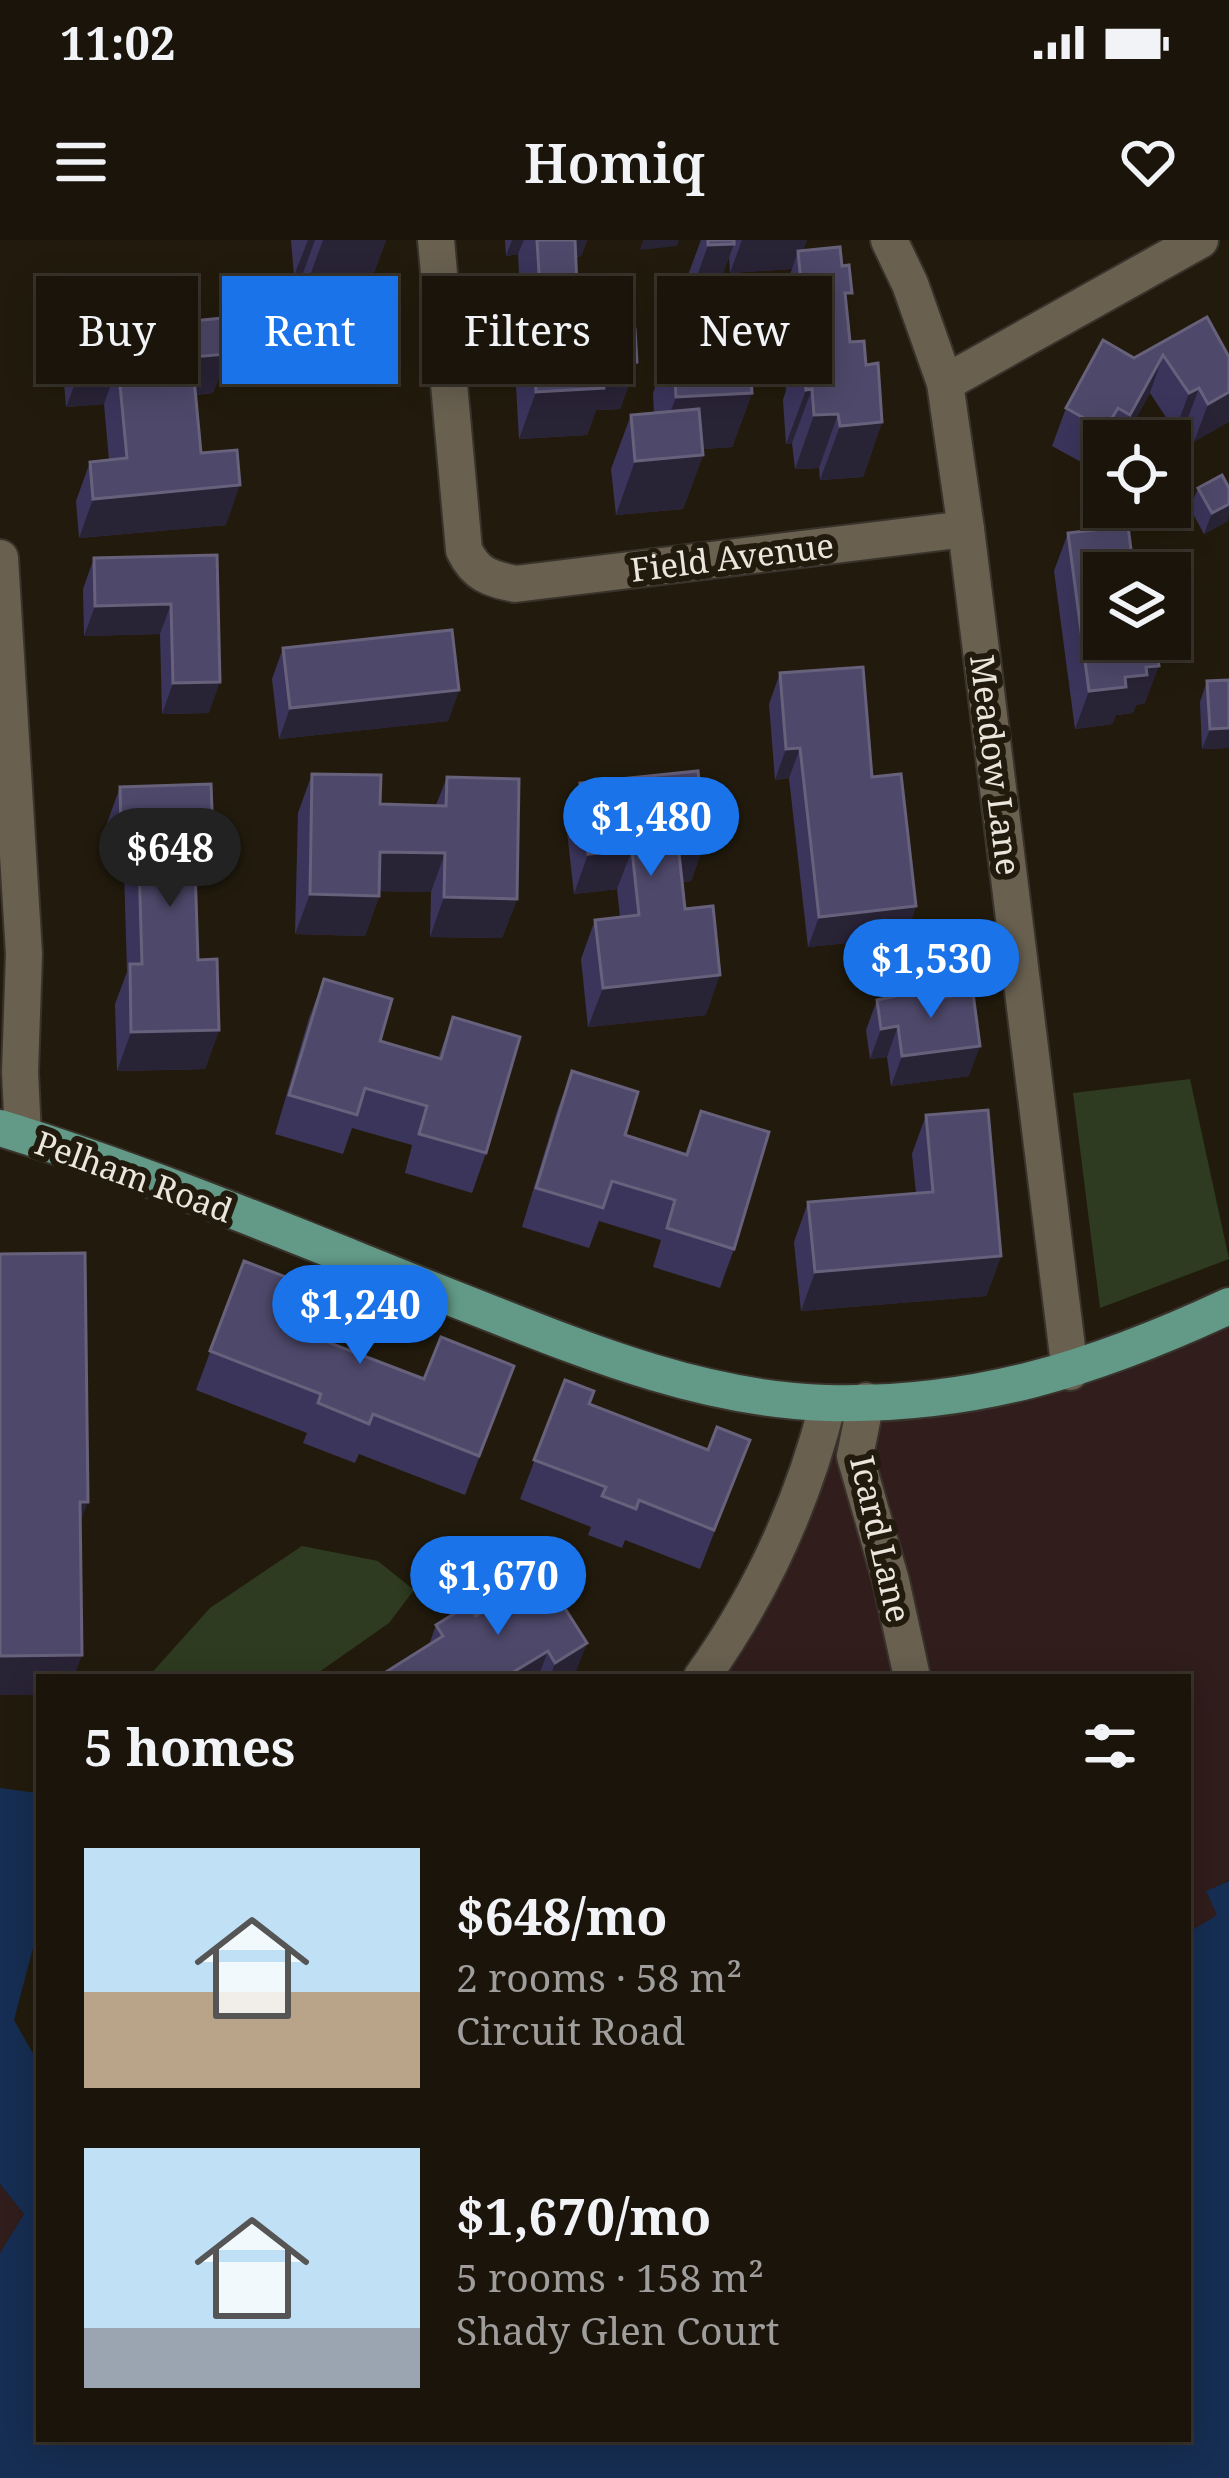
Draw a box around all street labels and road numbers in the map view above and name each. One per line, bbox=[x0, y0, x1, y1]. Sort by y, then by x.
street label: Field Avenue bbox=[628, 522, 836, 592]
street label: Meadow Lane bbox=[960, 652, 1032, 878]
street label: Pelham Road bbox=[29, 1120, 239, 1232]
street label: Icard Lane bbox=[840, 1451, 922, 1627]

